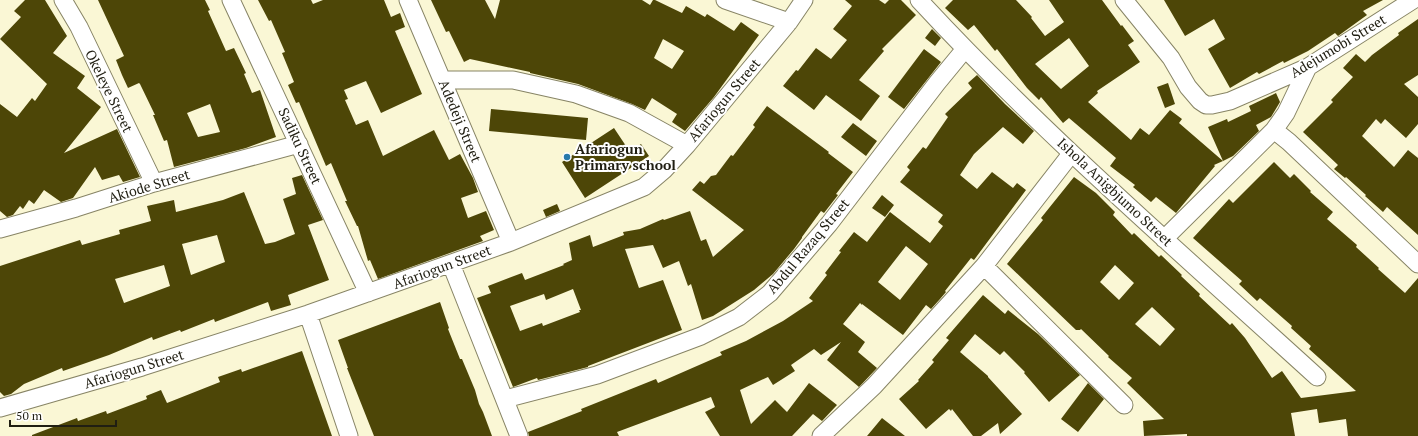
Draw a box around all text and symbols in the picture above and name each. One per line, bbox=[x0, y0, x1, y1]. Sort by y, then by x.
street label: Adejumobi Street bbox=[1286, 9, 1390, 82]
street label: Okeleye Street bbox=[81, 46, 138, 136]
street label: Afariogun Street bbox=[683, 53, 765, 145]
street label: Adedeji Street bbox=[434, 77, 487, 166]
street label: Sadiku Street bbox=[274, 104, 327, 188]
street label: Ishola Anigbjumo Street bbox=[1054, 133, 1178, 251]
place label: Afariogun Primary school bbox=[575, 139, 676, 174]
marker: Afariogun Primary school bbox=[562, 152, 572, 162]
street label: Akiode Street bbox=[106, 164, 193, 207]
street label: Abdul Razaq Street bbox=[762, 193, 854, 297]
street label: Afariogun Street bbox=[390, 240, 494, 293]
street label: Afariogun Street bbox=[82, 344, 187, 393]
scale bar bbox=[10, 402, 116, 428]
text: 50 m bbox=[16, 408, 43, 423]

